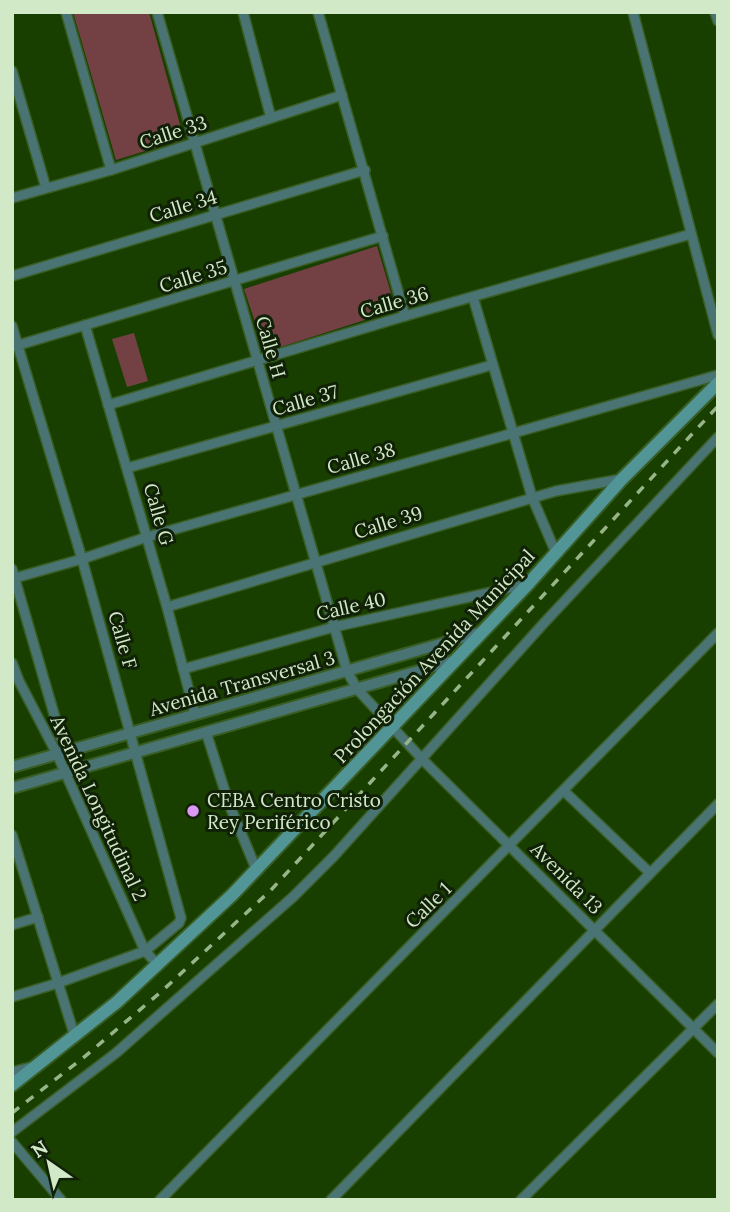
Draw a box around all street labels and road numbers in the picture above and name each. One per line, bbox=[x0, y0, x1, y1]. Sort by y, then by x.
street label: Calle 33 bbox=[136, 110, 210, 154]
street label: Calle 34 bbox=[146, 184, 220, 228]
street label: Calle 35 bbox=[156, 254, 230, 298]
street label: Calle 36 bbox=[357, 281, 431, 323]
street label: Calle H bbox=[251, 313, 291, 381]
street label: Calle 37 bbox=[269, 379, 341, 421]
street label: Calle 38 bbox=[324, 437, 398, 479]
street label: Calle G bbox=[139, 480, 179, 548]
street label: Calle 39 bbox=[351, 500, 425, 544]
street label: Prolongación Avenida Municipal bbox=[328, 544, 540, 768]
street label: Calle 40 bbox=[314, 586, 388, 626]
street label: Calle F bbox=[103, 608, 143, 672]
street label: Avenida Transversal 3 bbox=[146, 645, 338, 721]
street label: Avenida Longitudinal 2 bbox=[45, 711, 152, 904]
street label: Avenida 13 bbox=[525, 836, 608, 919]
street label: Calle 1 bbox=[400, 877, 456, 933]

